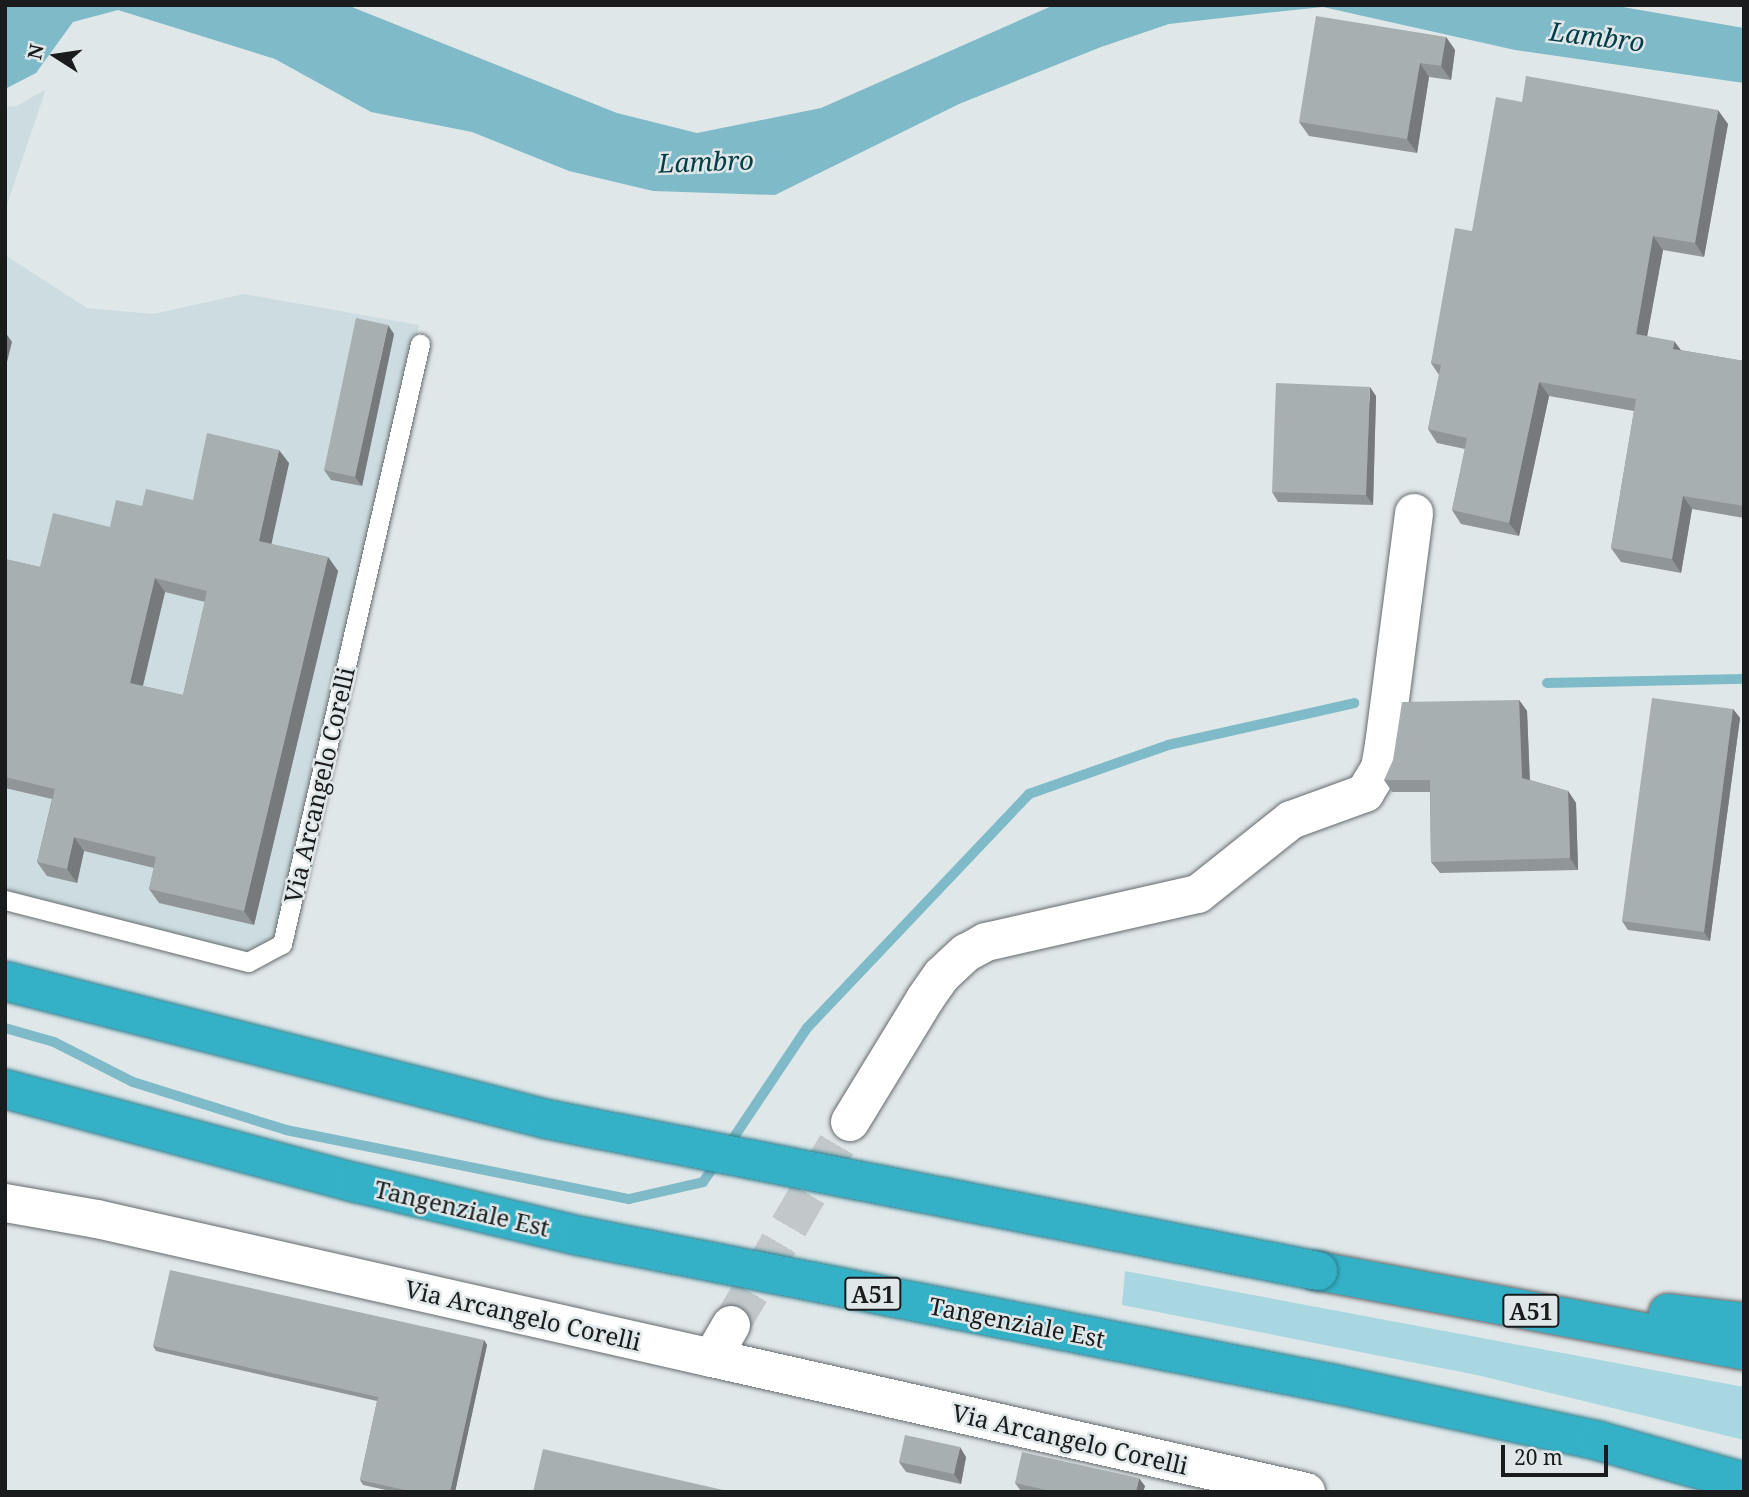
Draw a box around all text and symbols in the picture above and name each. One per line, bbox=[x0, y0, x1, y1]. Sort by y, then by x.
water label: Lambro bbox=[1548, 16, 1646, 58]
north arrow bbox=[21, 21, 91, 91]
text: N bbox=[21, 42, 50, 62]
water label: Lambro bbox=[658, 145, 754, 179]
street label: Via Arcangelo Corelli bbox=[278, 664, 360, 906]
street label: Tangenziale Est bbox=[372, 1174, 552, 1242]
street label: Via Arcangelo Corelli bbox=[402, 1274, 644, 1356]
road number: A51 bbox=[843, 1274, 903, 1314]
street label: Tangenziale Est bbox=[927, 1291, 1107, 1353]
road number: A51 bbox=[1501, 1292, 1561, 1330]
street label: Via Arcangelo Corelli bbox=[949, 1398, 1191, 1480]
scale bar bbox=[1504, 1430, 1611, 1474]
text: 20 m bbox=[1514, 1443, 1563, 1471]

